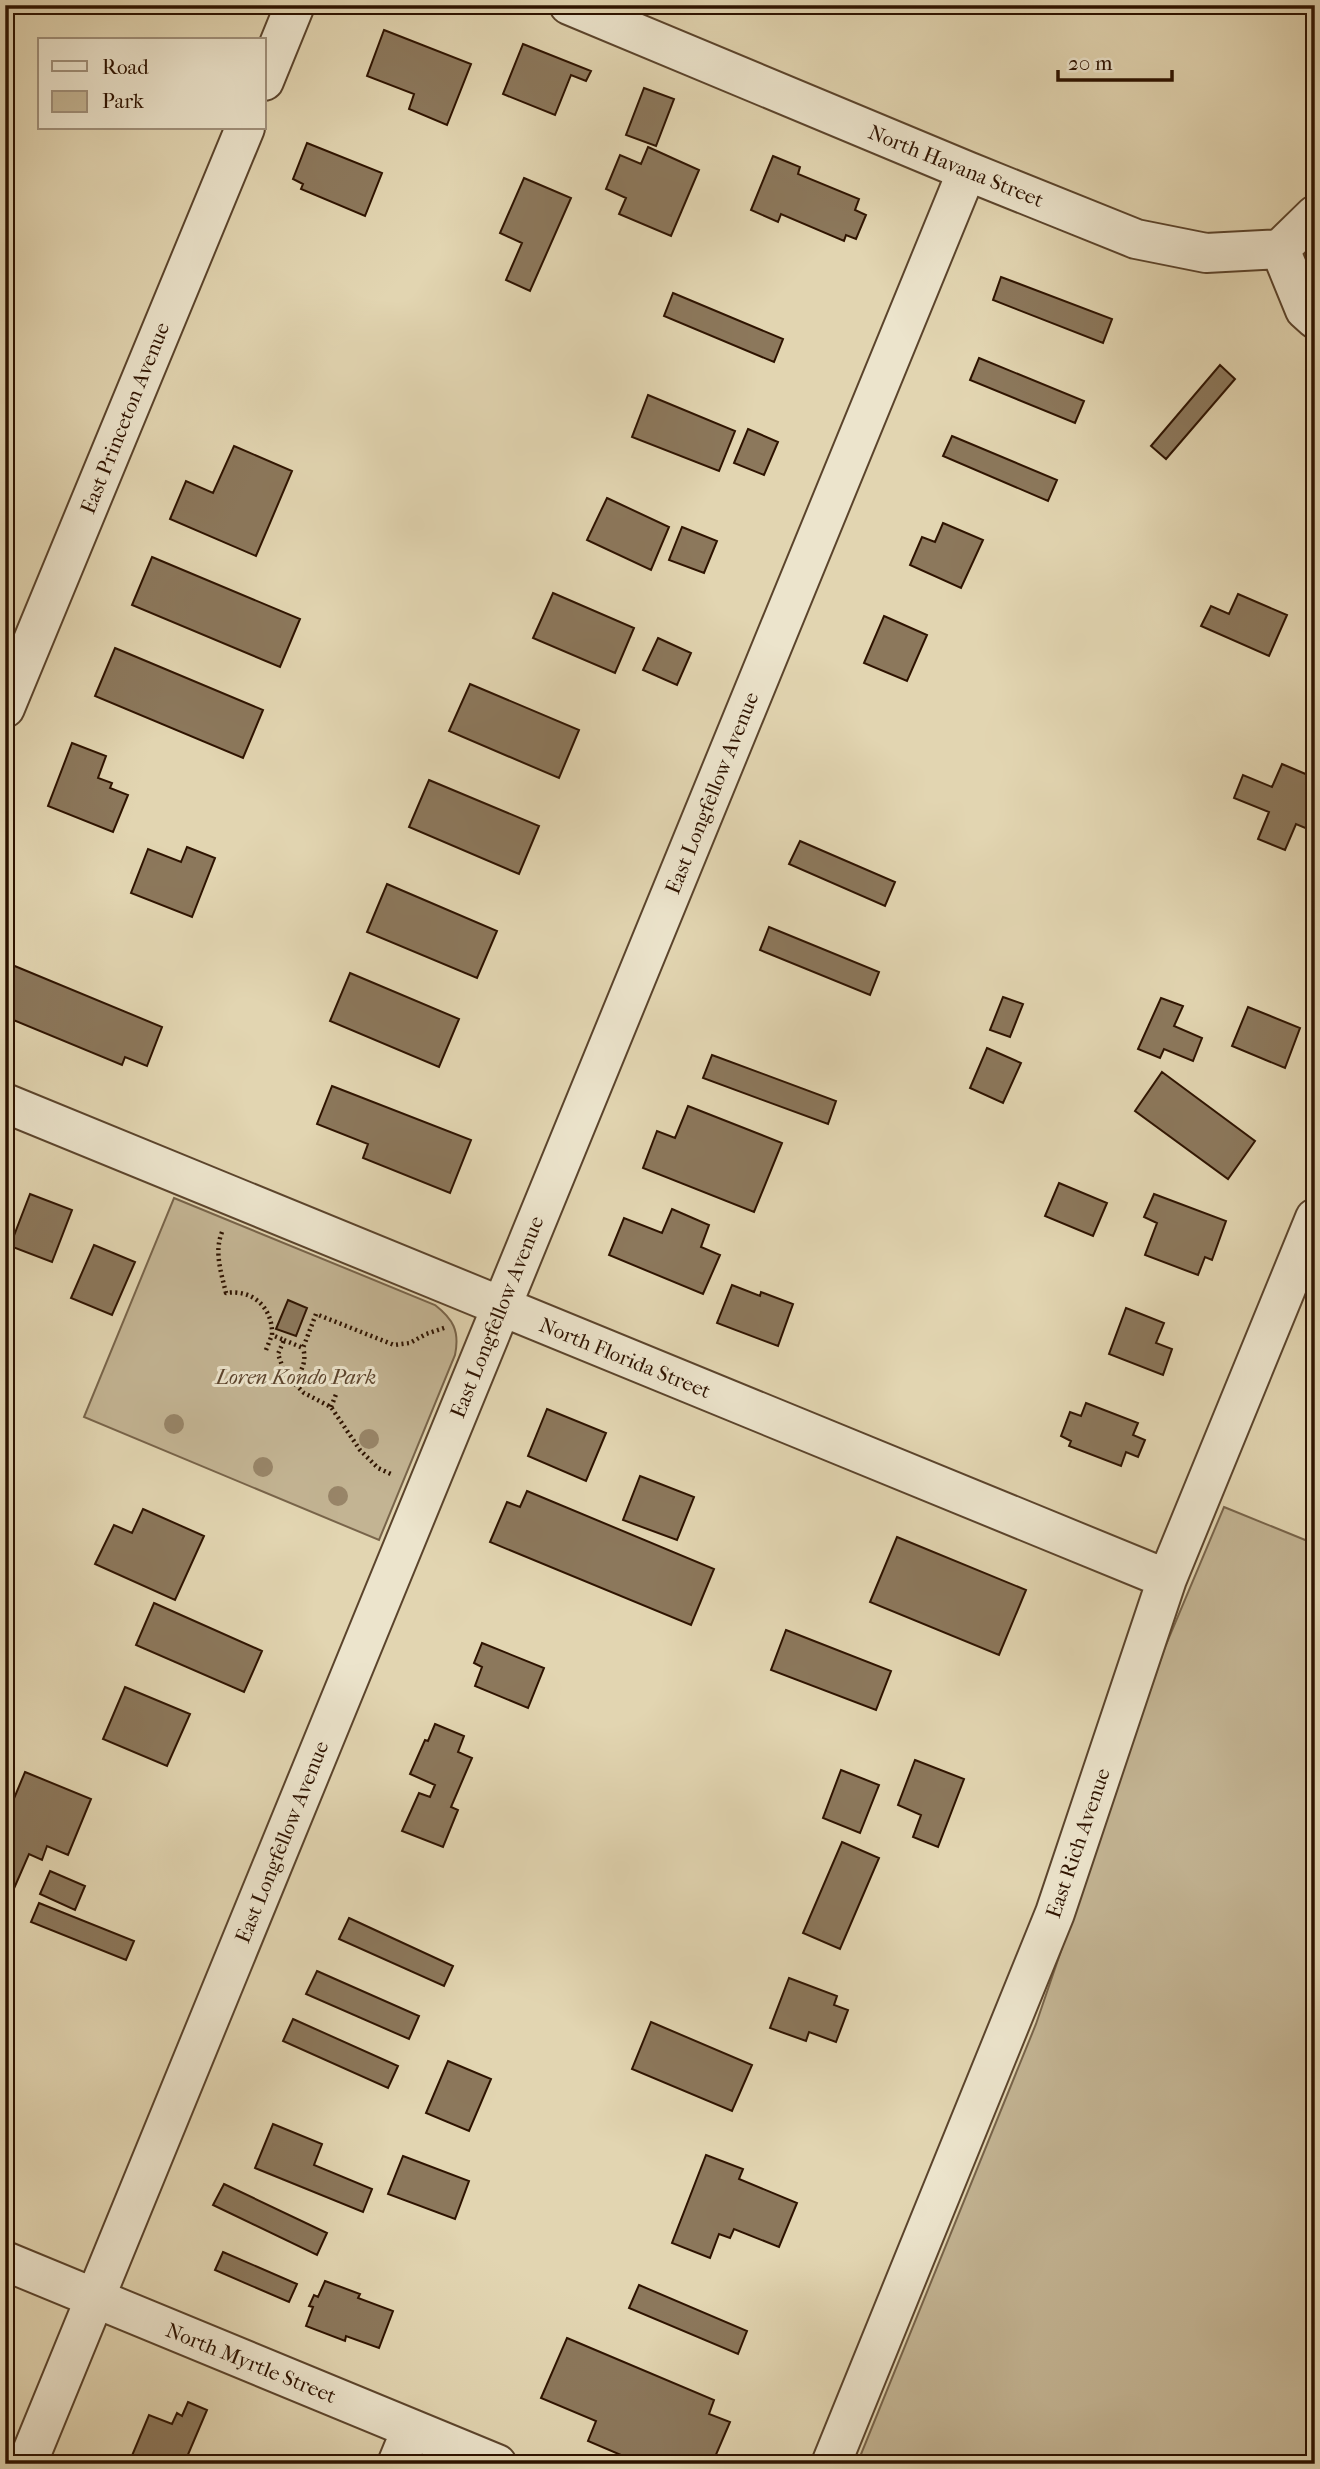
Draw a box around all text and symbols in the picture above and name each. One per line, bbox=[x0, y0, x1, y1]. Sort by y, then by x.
legend bbox=[38, 38, 266, 130]
scale bar bbox=[1058, 38, 1171, 82]
text: 20 m bbox=[1068, 51, 1113, 75]
text: Road bbox=[102, 55, 149, 79]
text: Park bbox=[102, 89, 144, 113]
street label: North Havana Street bbox=[865, 120, 1048, 212]
street label: East Princeton Avenue bbox=[76, 319, 174, 517]
street label: East Longfellow Avenue bbox=[660, 689, 764, 897]
street label: East Longfellow Avenue bbox=[445, 1213, 549, 1421]
street label: North Florida Street bbox=[536, 1313, 715, 1404]
park label: Loren Kondo Park bbox=[214, 1365, 376, 1389]
street label: East Longfellow Avenue bbox=[230, 1738, 334, 1946]
street label: East Rich Avenue bbox=[1041, 1765, 1115, 1921]
street label: North Myrtle Street bbox=[162, 2318, 340, 2408]

